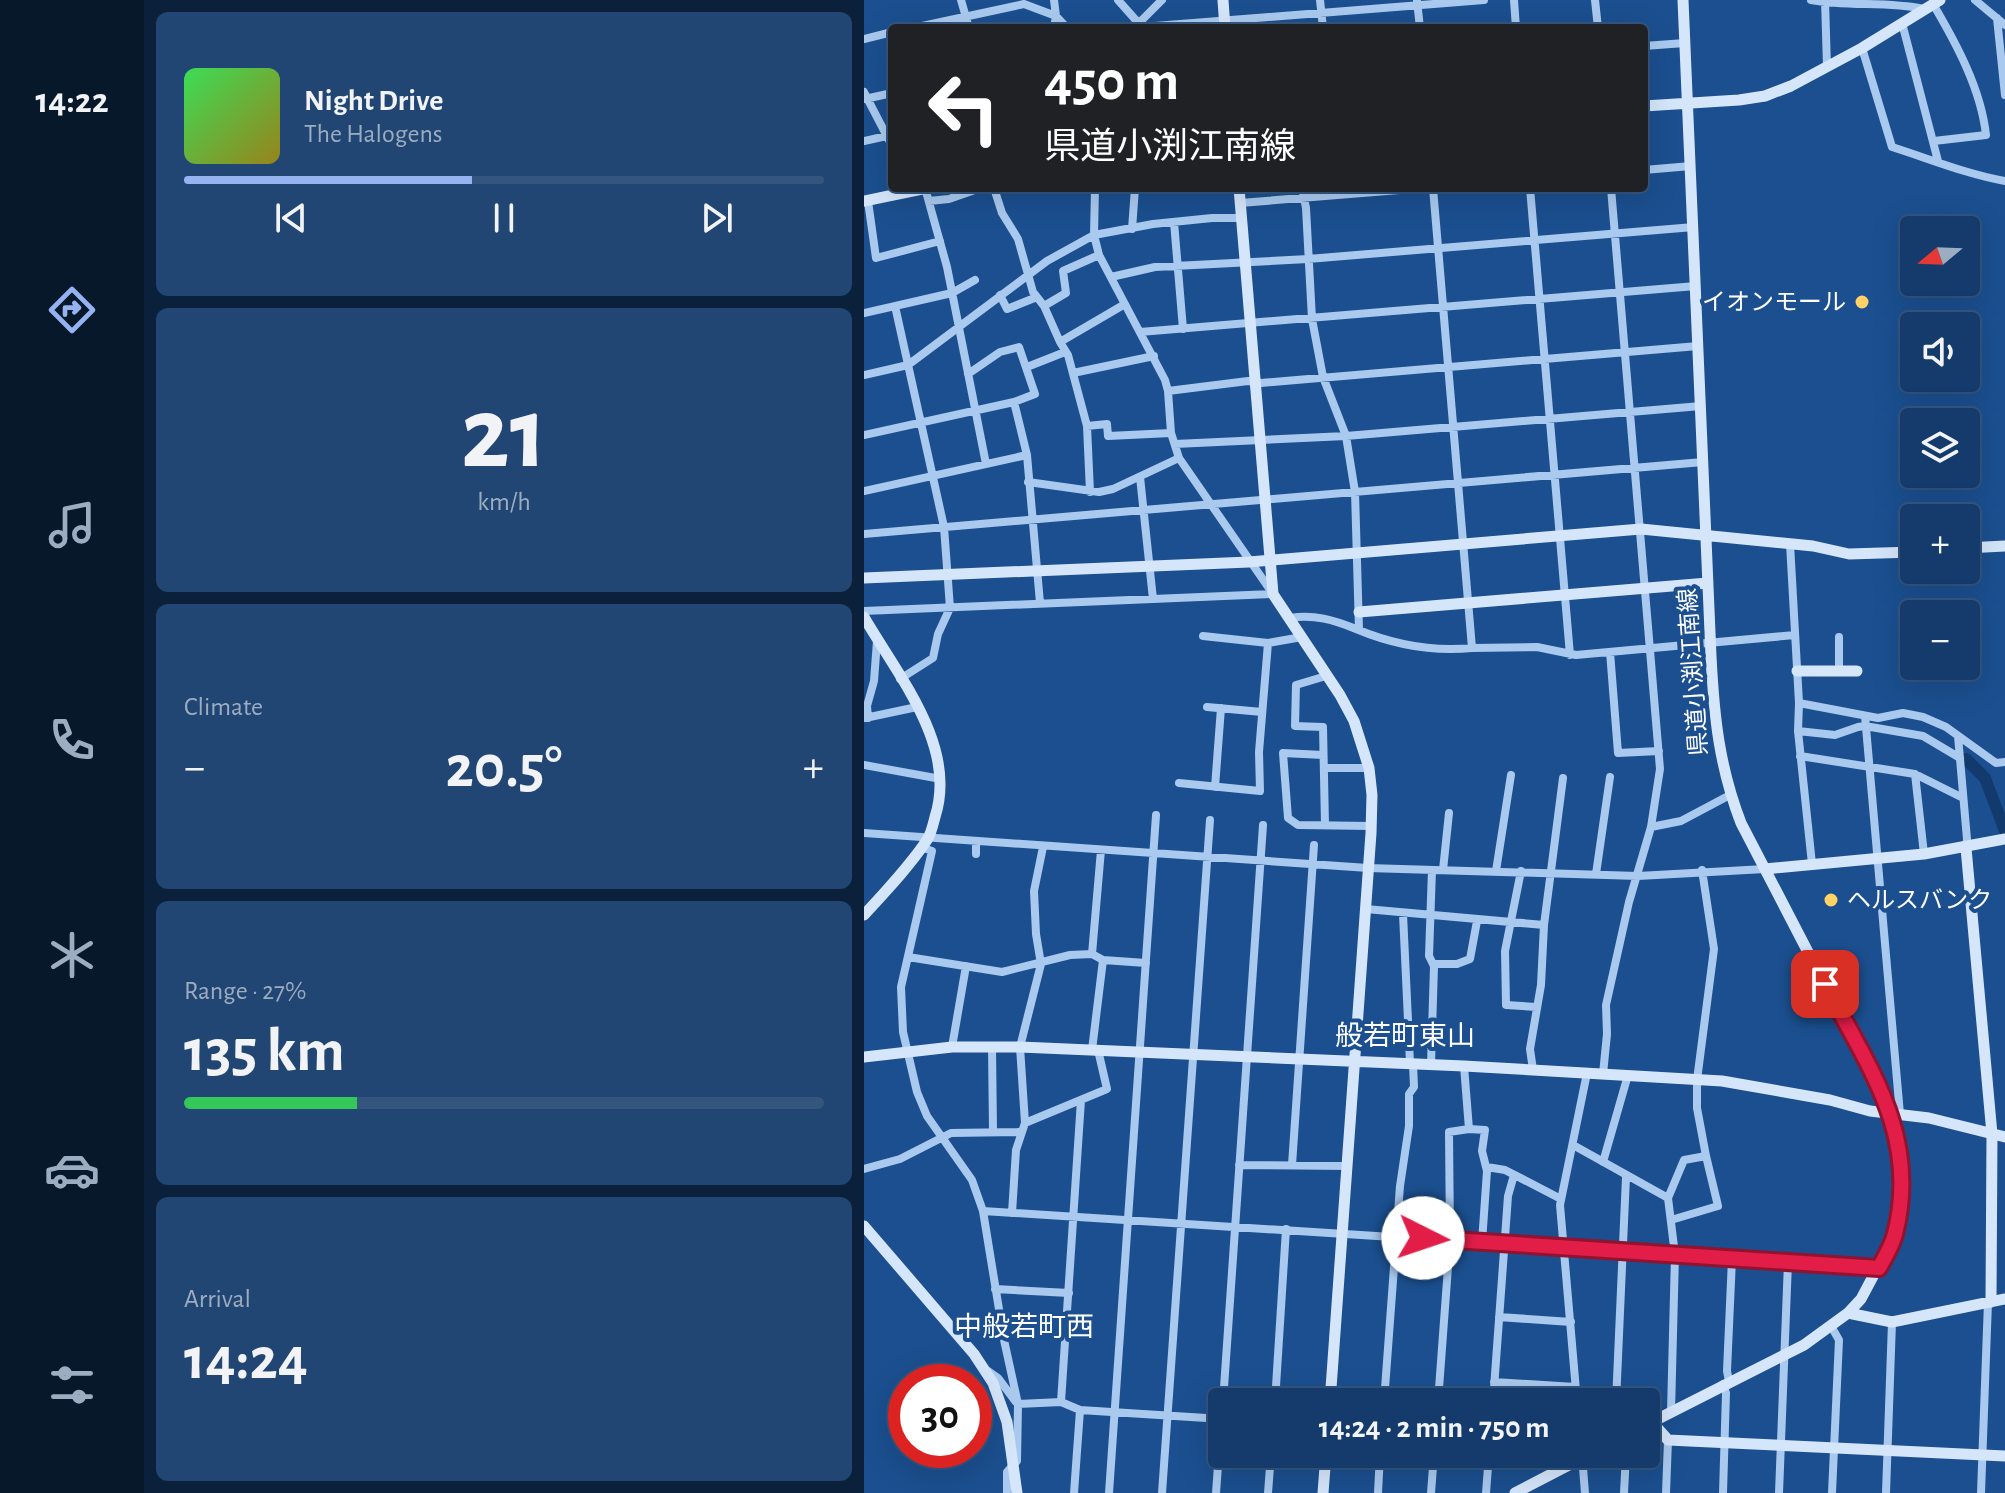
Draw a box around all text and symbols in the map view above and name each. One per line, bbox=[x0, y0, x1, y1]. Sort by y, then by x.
text: 450 m bbox=[1044, 54, 1179, 110]
icon: left bbox=[912, 56, 1016, 160]
text: 14:22 bbox=[35, 83, 109, 119]
text: Night Drive bbox=[304, 86, 443, 116]
text: The Halogens bbox=[304, 121, 442, 147]
text: 県道小渕江南線 bbox=[1044, 129, 1296, 165]
icon: previous bbox=[269, 196, 313, 240]
icon: pause bbox=[482, 196, 526, 240]
icon: next bbox=[695, 196, 739, 240]
north arrow bbox=[1900, 216, 1980, 296]
map controls bbox=[1900, 216, 1980, 680]
icon: directions bbox=[44, 282, 100, 338]
place label: イオンモール bbox=[1702, 291, 1846, 315]
marker: イオンモール bbox=[1853, 293, 1871, 311]
button: sound bbox=[1900, 312, 1980, 392]
text: 21 bbox=[461, 383, 547, 487]
button: layers bbox=[1900, 408, 1980, 488]
text: km/h bbox=[477, 489, 531, 515]
icon: music bbox=[44, 497, 100, 553]
button: + bbox=[1900, 504, 1980, 584]
street label: 県道小渕江南線 bbox=[1674, 587, 1712, 757]
button: − bbox=[1900, 600, 1980, 680]
text: Climate bbox=[184, 694, 263, 720]
icon: phone bbox=[44, 712, 100, 768]
text: 20.5° bbox=[446, 738, 562, 798]
text: − bbox=[184, 746, 205, 790]
text: + bbox=[803, 746, 824, 790]
place label: ヘルスバンク bbox=[1847, 888, 1992, 913]
marker: ヘルスバンク bbox=[1822, 891, 1840, 909]
icon: climate bbox=[44, 927, 100, 983]
pin bbox=[1791, 950, 1859, 1018]
icon: arrive bbox=[1803, 962, 1847, 1006]
text: Range · 27% bbox=[184, 978, 306, 1004]
district label: 般若町東山 bbox=[1335, 1021, 1475, 1051]
text: 135 km bbox=[184, 1022, 345, 1082]
icon: car bbox=[44, 1142, 100, 1198]
position arrow bbox=[1381, 1196, 1465, 1280]
text: Arrival bbox=[184, 1286, 251, 1312]
district label: 中般若町西 bbox=[954, 1312, 1094, 1342]
text: 14:24 bbox=[184, 1330, 308, 1390]
icon: filters bbox=[44, 1357, 100, 1413]
speed limit sign: 30 bbox=[888, 1364, 992, 1468]
text: 14:24 · 2 min · 750 m bbox=[1319, 1413, 1549, 1443]

